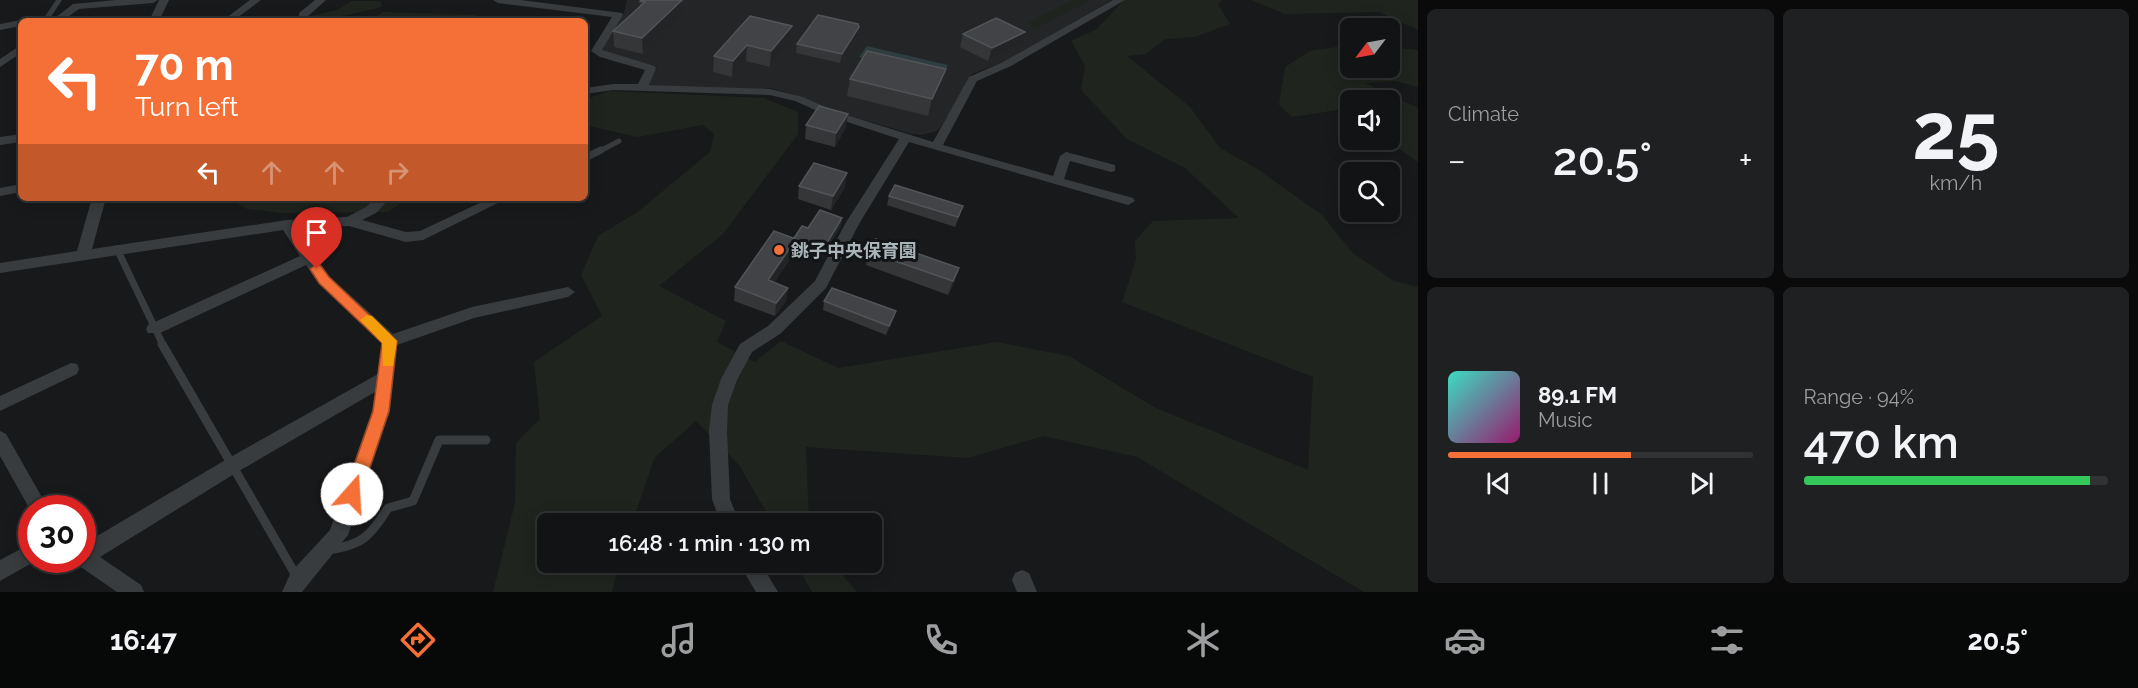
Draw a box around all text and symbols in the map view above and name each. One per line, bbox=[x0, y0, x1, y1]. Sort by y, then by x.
north arrow bbox=[1340, 18, 1400, 78]
map controls bbox=[1340, 18, 1400, 222]
text: 70 m bbox=[135, 41, 234, 90]
icon: left bbox=[36, 42, 114, 120]
text: 25 bbox=[1912, 86, 1999, 177]
button: sound bbox=[1340, 90, 1400, 150]
text: Turn left bbox=[135, 91, 238, 122]
text: Climate bbox=[1448, 102, 1519, 126]
text: 20.5° bbox=[1553, 133, 1652, 186]
text: − bbox=[1448, 141, 1466, 180]
text: + bbox=[1739, 141, 1752, 180]
icon: left bbox=[192, 156, 225, 189]
icon: ahead bbox=[255, 156, 288, 189]
icon: ahead bbox=[318, 156, 351, 189]
icon: right bbox=[381, 156, 414, 189]
button: search bbox=[1340, 162, 1400, 222]
text: km/h bbox=[1929, 171, 1982, 195]
pin bbox=[291, 207, 342, 269]
icon: arrive bbox=[300, 216, 333, 249]
place label: 銚子中央保育園 bbox=[790, 240, 917, 261]
marker: 銚子中央保育園 bbox=[772, 243, 786, 257]
text: 89.1 FM bbox=[1538, 382, 1617, 408]
text: Range · 94% bbox=[1804, 385, 1914, 409]
text: Music bbox=[1538, 408, 1592, 432]
text: 470 km bbox=[1804, 416, 1959, 469]
position arrow bbox=[320, 462, 384, 526]
icon: previous bbox=[1482, 467, 1515, 500]
icon: pause bbox=[1584, 467, 1617, 500]
icon: next bbox=[1685, 467, 1718, 500]
speed limit sign: 30 bbox=[18, 495, 96, 573]
text: 16:48 · 1 min · 130 m bbox=[609, 530, 810, 556]
icon: directions bbox=[397, 619, 439, 661]
icon: music bbox=[658, 619, 700, 661]
icon: phone bbox=[920, 619, 962, 661]
icon: climate bbox=[1182, 619, 1224, 661]
icon: car bbox=[1444, 619, 1486, 661]
icon: filters bbox=[1706, 619, 1748, 661]
text: 16:47 bbox=[110, 625, 177, 656]
text: 20.5° bbox=[1967, 625, 2028, 656]

